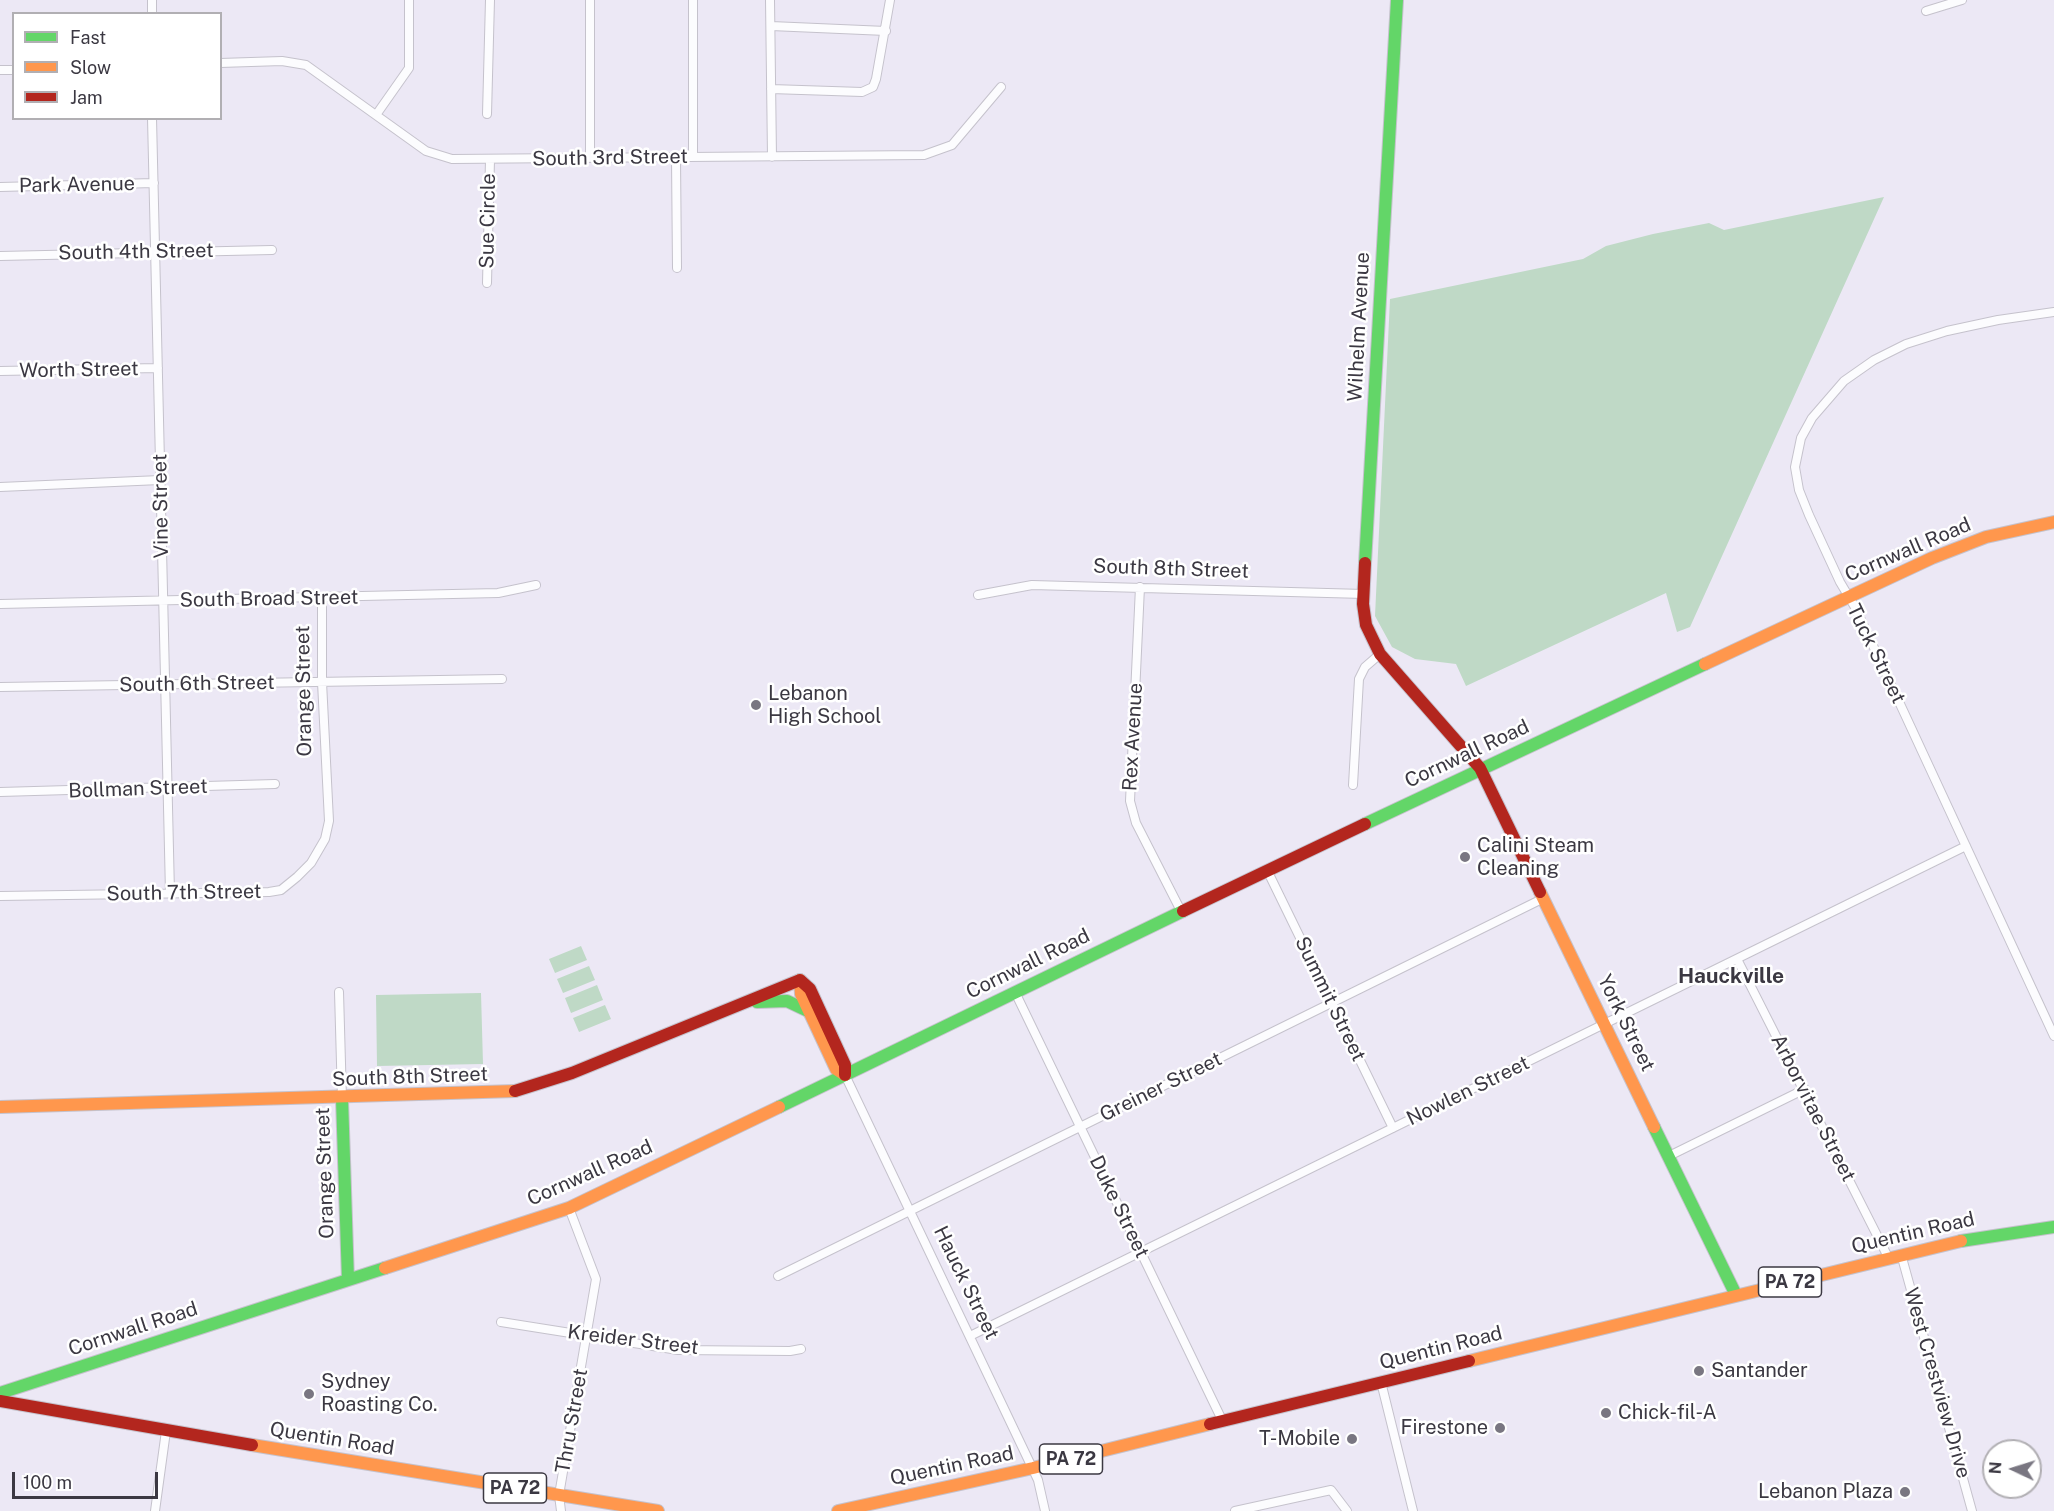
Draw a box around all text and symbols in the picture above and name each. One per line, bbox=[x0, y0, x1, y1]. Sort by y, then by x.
legend bbox=[12, 12, 222, 120]
text: Fast bbox=[70, 27, 106, 48]
text: Slow bbox=[70, 57, 111, 78]
text: Jam bbox=[70, 87, 103, 108]
street label: South 3rd Street bbox=[532, 145, 688, 171]
street label: Park Avenue bbox=[19, 172, 135, 198]
street label: Sue Circle bbox=[475, 173, 501, 269]
street label: South 4th Street bbox=[58, 239, 214, 265]
street label: Wilhelm Avenue bbox=[1343, 252, 1375, 402]
street label: Worth Street bbox=[19, 357, 139, 383]
street label: Vine Street bbox=[148, 453, 174, 559]
street label: Cornwall Road bbox=[1841, 513, 1975, 587]
street label: South 8th Street bbox=[1093, 554, 1249, 584]
street label: South Broad Street bbox=[179, 585, 359, 613]
street label: Tuck Street bbox=[1842, 600, 1910, 708]
street label: Orange Street bbox=[291, 625, 317, 757]
street label: South 6th Street bbox=[119, 671, 275, 697]
place label: Lebanon High School bbox=[768, 682, 881, 729]
street label: Rex Avenue bbox=[1118, 682, 1148, 792]
marker: Lebanon High School bbox=[749, 698, 763, 712]
street label: Cornwall Road bbox=[1401, 715, 1533, 793]
street label: Bollman Street bbox=[68, 775, 208, 803]
place label: Calini Steam Cleaning bbox=[1477, 834, 1594, 881]
marker: Calini Steam Cleaning bbox=[1458, 850, 1472, 864]
street label: South 7th Street bbox=[106, 880, 262, 906]
street label: Cornwall Road bbox=[962, 924, 1094, 1004]
street label: Summit Street bbox=[1289, 933, 1371, 1065]
district label: Hauckville bbox=[1678, 964, 1784, 990]
street label: York Street bbox=[1592, 971, 1660, 1075]
street label: Arborvitae Street bbox=[1766, 1030, 1860, 1186]
street label: Greiner Street bbox=[1096, 1047, 1226, 1127]
street label: Nowlen Street bbox=[1403, 1051, 1533, 1131]
street label: South 8th Street bbox=[332, 1062, 488, 1092]
street label: Orange Street bbox=[311, 1107, 339, 1239]
street label: Cornwall Road bbox=[524, 1135, 656, 1211]
street label: Duke Street bbox=[1084, 1152, 1154, 1262]
street label: Quentin Road bbox=[1849, 1207, 1977, 1259]
street label: Hauck Street bbox=[928, 1222, 1004, 1344]
road number: PA 72 bbox=[1758, 1267, 1822, 1297]
street label: West Crestview Drive bbox=[1898, 1285, 1976, 1481]
street label: Cornwall Road bbox=[65, 1297, 201, 1361]
street label: Kreider Street bbox=[566, 1320, 700, 1360]
street label: Quentin Road bbox=[1377, 1321, 1505, 1375]
place label: Santander bbox=[1711, 1359, 1808, 1383]
marker: Santander bbox=[1692, 1364, 1706, 1378]
street label: Thru Street bbox=[551, 1367, 593, 1475]
place label: Sydney Roasting Co. bbox=[321, 1370, 437, 1417]
marker: Sydney Roasting Co. bbox=[302, 1387, 316, 1401]
place label: Chick-fil-A bbox=[1618, 1401, 1717, 1425]
marker: Chick-fil-A bbox=[1599, 1406, 1613, 1420]
place label: Firestone bbox=[1401, 1416, 1488, 1440]
street label: Quentin Road bbox=[268, 1417, 396, 1461]
marker: Firestone bbox=[1493, 1421, 1507, 1435]
place label: T-Mobile bbox=[1259, 1427, 1340, 1451]
marker: T-Mobile bbox=[1345, 1432, 1359, 1446]
north arrow bbox=[1982, 1439, 2042, 1499]
street label: Quentin Road bbox=[888, 1441, 1016, 1491]
road number: PA 72 bbox=[1040, 1444, 1102, 1474]
scale bar bbox=[15, 1460, 160, 1498]
text: N bbox=[1986, 1461, 2005, 1475]
text: 100 m bbox=[23, 1472, 72, 1493]
road number: PA 72 bbox=[484, 1473, 546, 1503]
place label: Lebanon Plaza bbox=[1758, 1480, 1893, 1504]
marker: Lebanon Plaza bbox=[1898, 1485, 1912, 1499]

